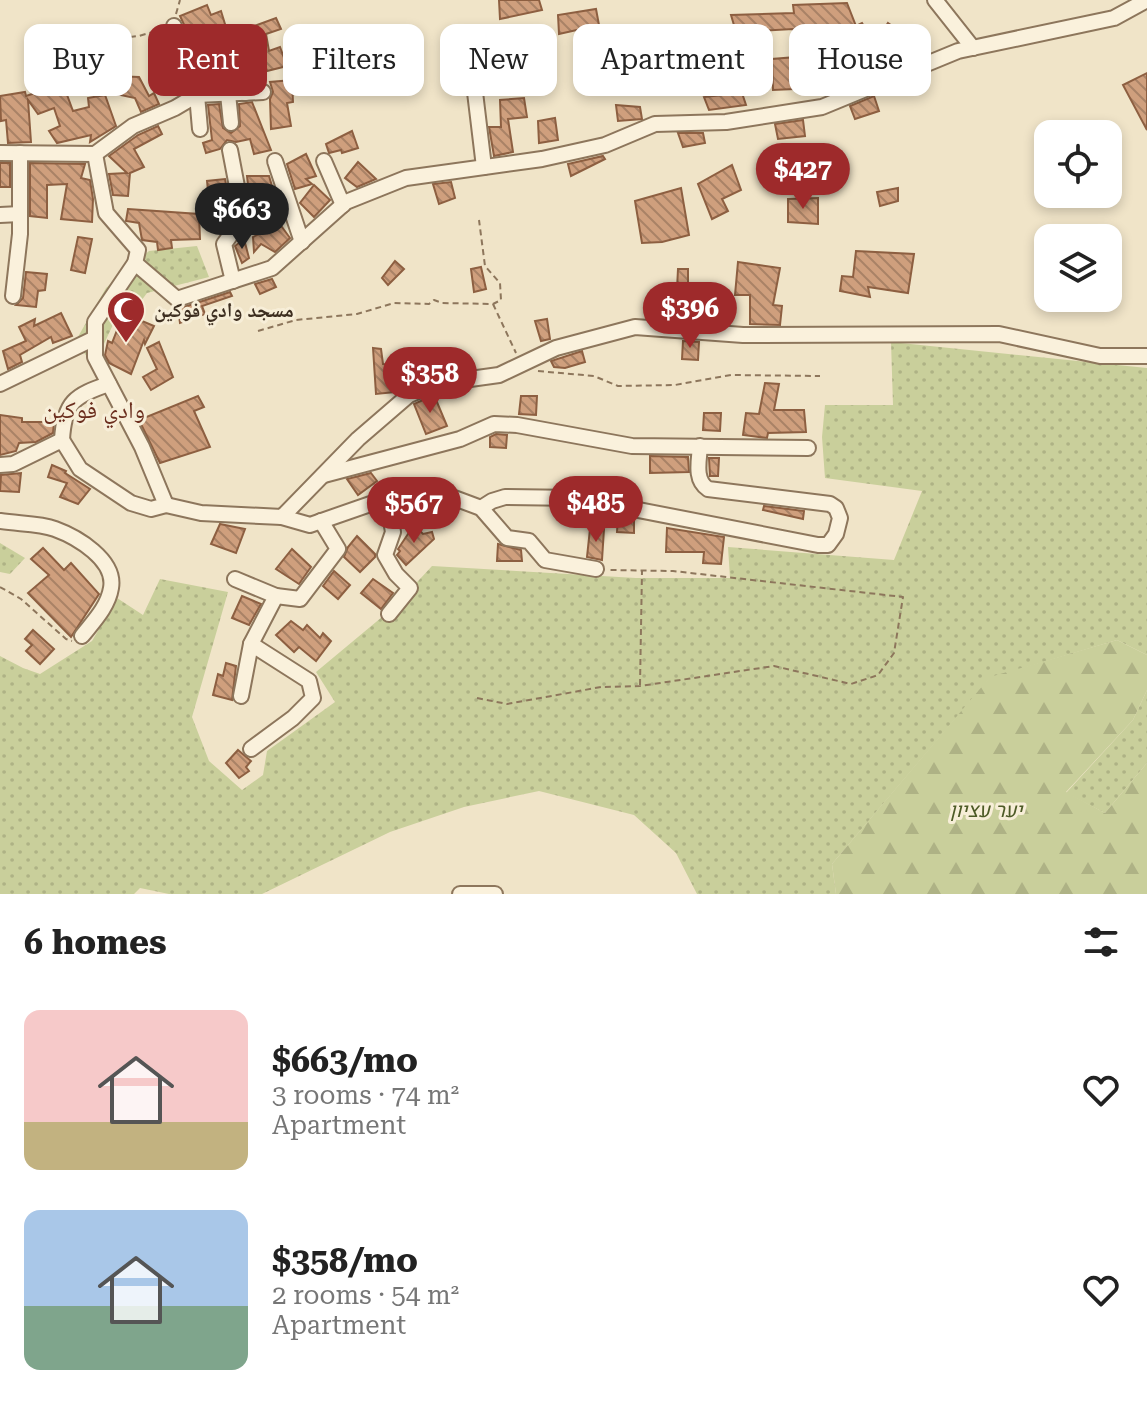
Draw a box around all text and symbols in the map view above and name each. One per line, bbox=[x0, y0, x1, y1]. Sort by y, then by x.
chip: Buy bbox=[24, 24, 132, 96]
chip: Rent bbox=[148, 24, 267, 96]
chip: Filters bbox=[283, 24, 424, 96]
chip: New bbox=[440, 24, 557, 96]
chip: Apartment bbox=[573, 24, 773, 96]
chip: House bbox=[789, 24, 931, 96]
map controls bbox=[1034, 120, 1122, 312]
button: locate bbox=[1034, 120, 1122, 208]
pin: $427 bbox=[756, 143, 850, 211]
text: $427 bbox=[774, 154, 832, 184]
pin: $663 bbox=[195, 183, 289, 251]
text: $663 bbox=[213, 194, 271, 224]
button: layers bbox=[1034, 224, 1122, 312]
pin: $396 bbox=[643, 282, 737, 350]
mosque icon: مسجد وادي فوكين bbox=[105, 289, 147, 344]
text: $396 bbox=[661, 293, 719, 323]
place label: مسجد وادي فوكين bbox=[154, 298, 294, 326]
pin: $358 bbox=[383, 347, 477, 415]
text: $358 bbox=[401, 358, 459, 388]
district label: وادي فوكين bbox=[43, 396, 145, 429]
pin: $485 bbox=[549, 476, 643, 544]
pin: $567 bbox=[367, 477, 461, 545]
text: $485 bbox=[567, 487, 625, 517]
text: $567 bbox=[385, 488, 443, 518]
park label: יער עציון bbox=[950, 798, 1024, 822]
icon: filters bbox=[1079, 920, 1123, 964]
text: 6 homes bbox=[24, 922, 167, 962]
text: $663/mo bbox=[272, 1040, 418, 1080]
icon: home bbox=[88, 1042, 184, 1138]
icon: heart bbox=[1079, 1068, 1123, 1112]
text: 3 rooms · 74 m² bbox=[272, 1080, 459, 1110]
text: Apartment bbox=[272, 1110, 406, 1140]
text: $358/mo bbox=[272, 1240, 418, 1280]
icon: home bbox=[88, 1242, 184, 1338]
icon: heart bbox=[1079, 1268, 1123, 1312]
text: 2 rooms · 54 m² bbox=[272, 1280, 459, 1310]
text: Apartment bbox=[272, 1310, 406, 1340]

